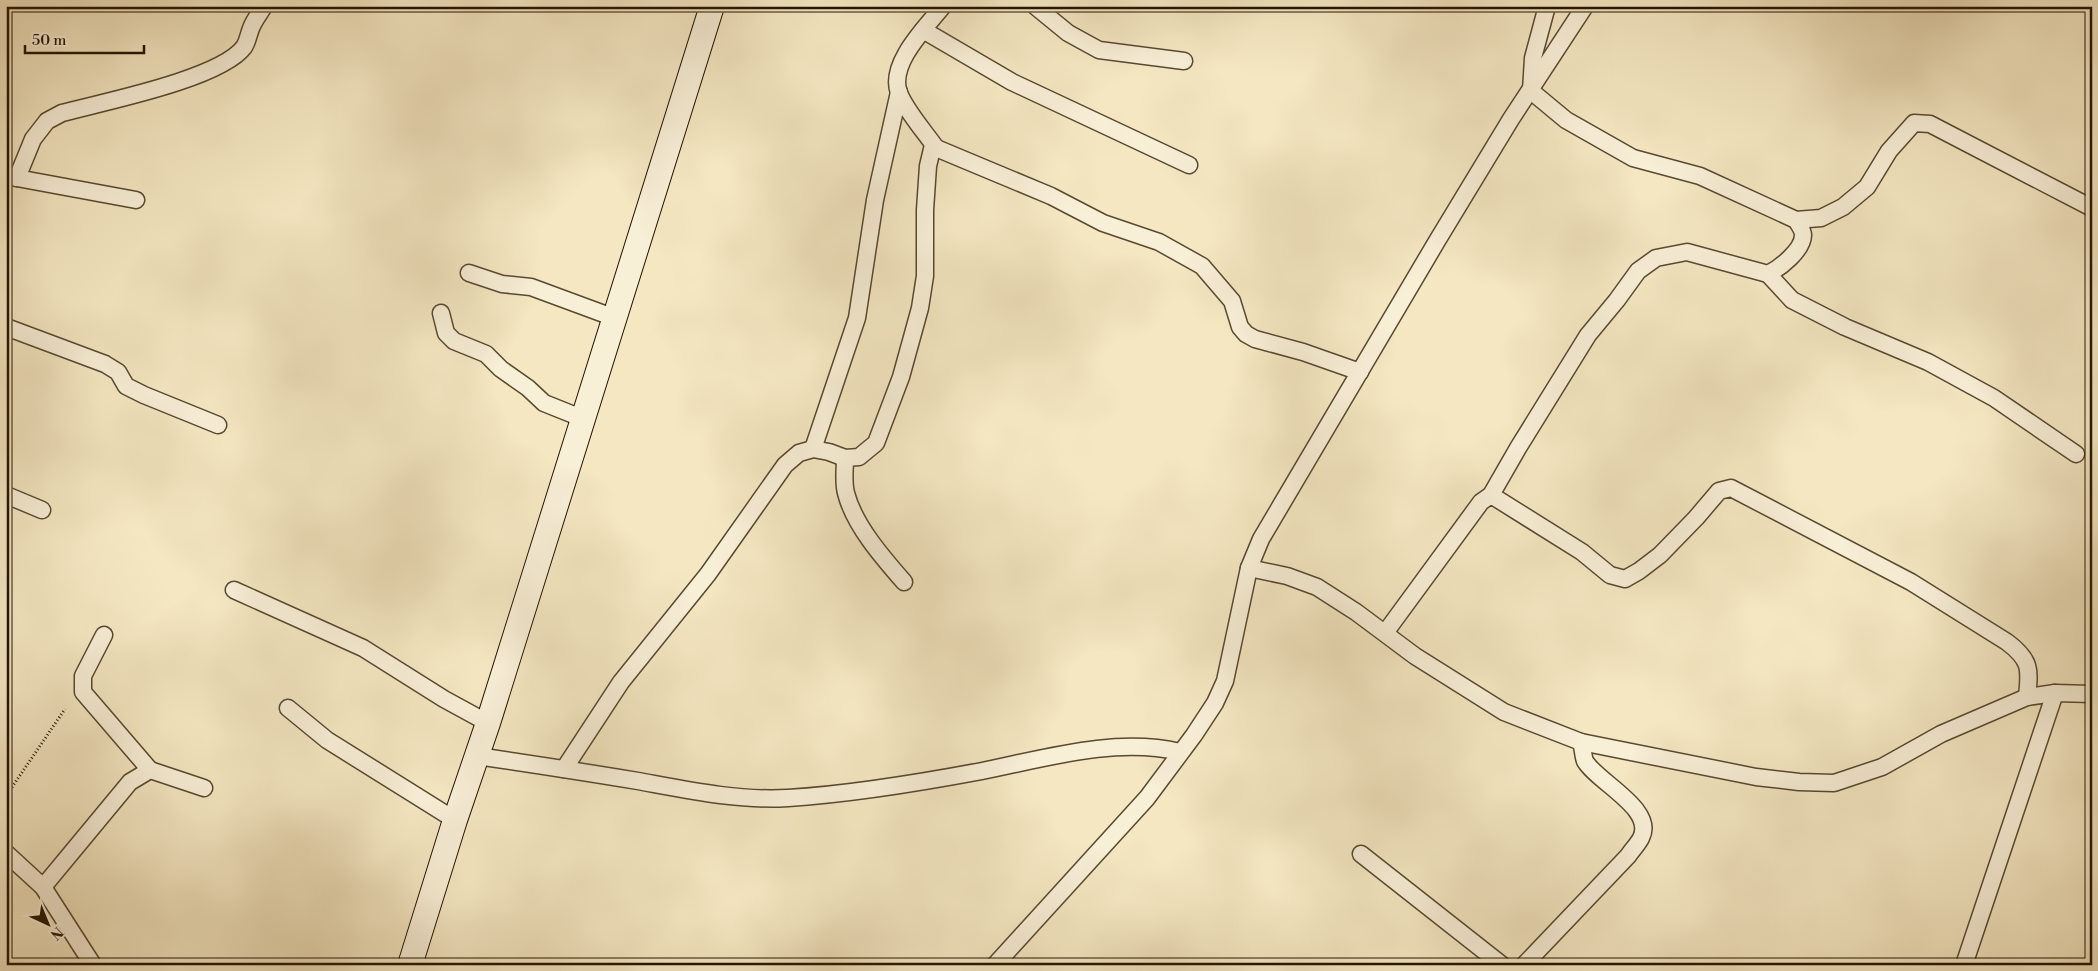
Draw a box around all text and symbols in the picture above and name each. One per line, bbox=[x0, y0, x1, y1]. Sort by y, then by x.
scale bar bbox=[25, 22, 144, 54]
text: 50 m bbox=[32, 31, 66, 50]
north arrow bbox=[22, 898, 72, 948]
text: N bbox=[46, 922, 67, 943]

